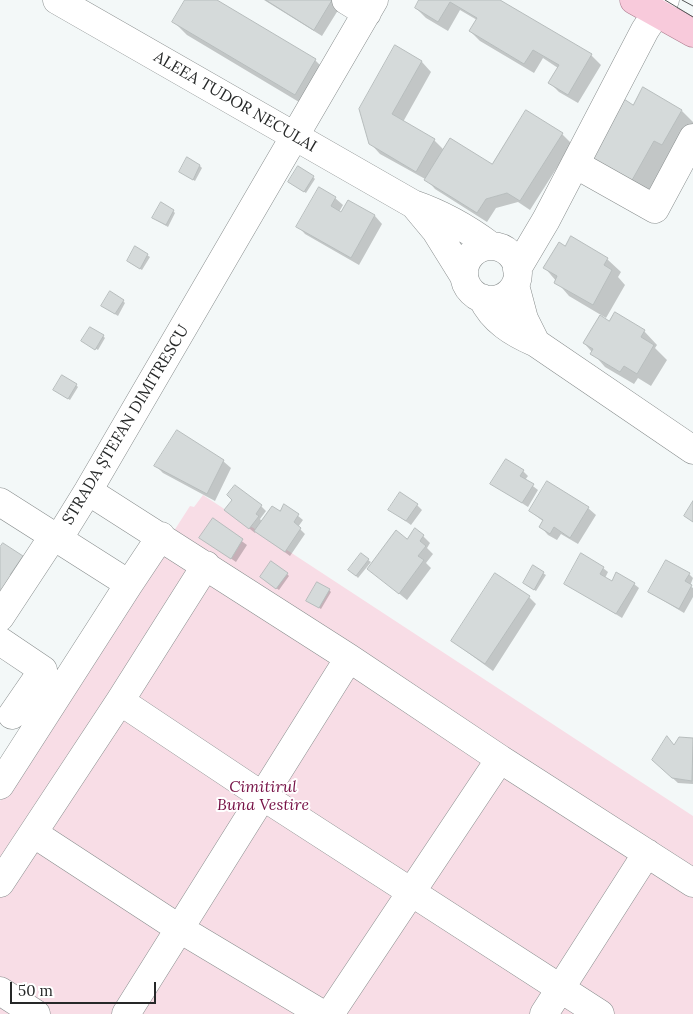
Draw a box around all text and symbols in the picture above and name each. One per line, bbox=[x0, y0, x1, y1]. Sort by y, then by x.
street label: ALEEA TUDOR NECULAI bbox=[150, 48, 320, 156]
street label: STRADA ȘTEFAN DIMITRESCU bbox=[59, 322, 193, 528]
park label: Cimitirul Buna Vestire bbox=[217, 777, 309, 815]
scale bar bbox=[12, 972, 159, 1004]
text: 50 m bbox=[18, 981, 53, 1000]

